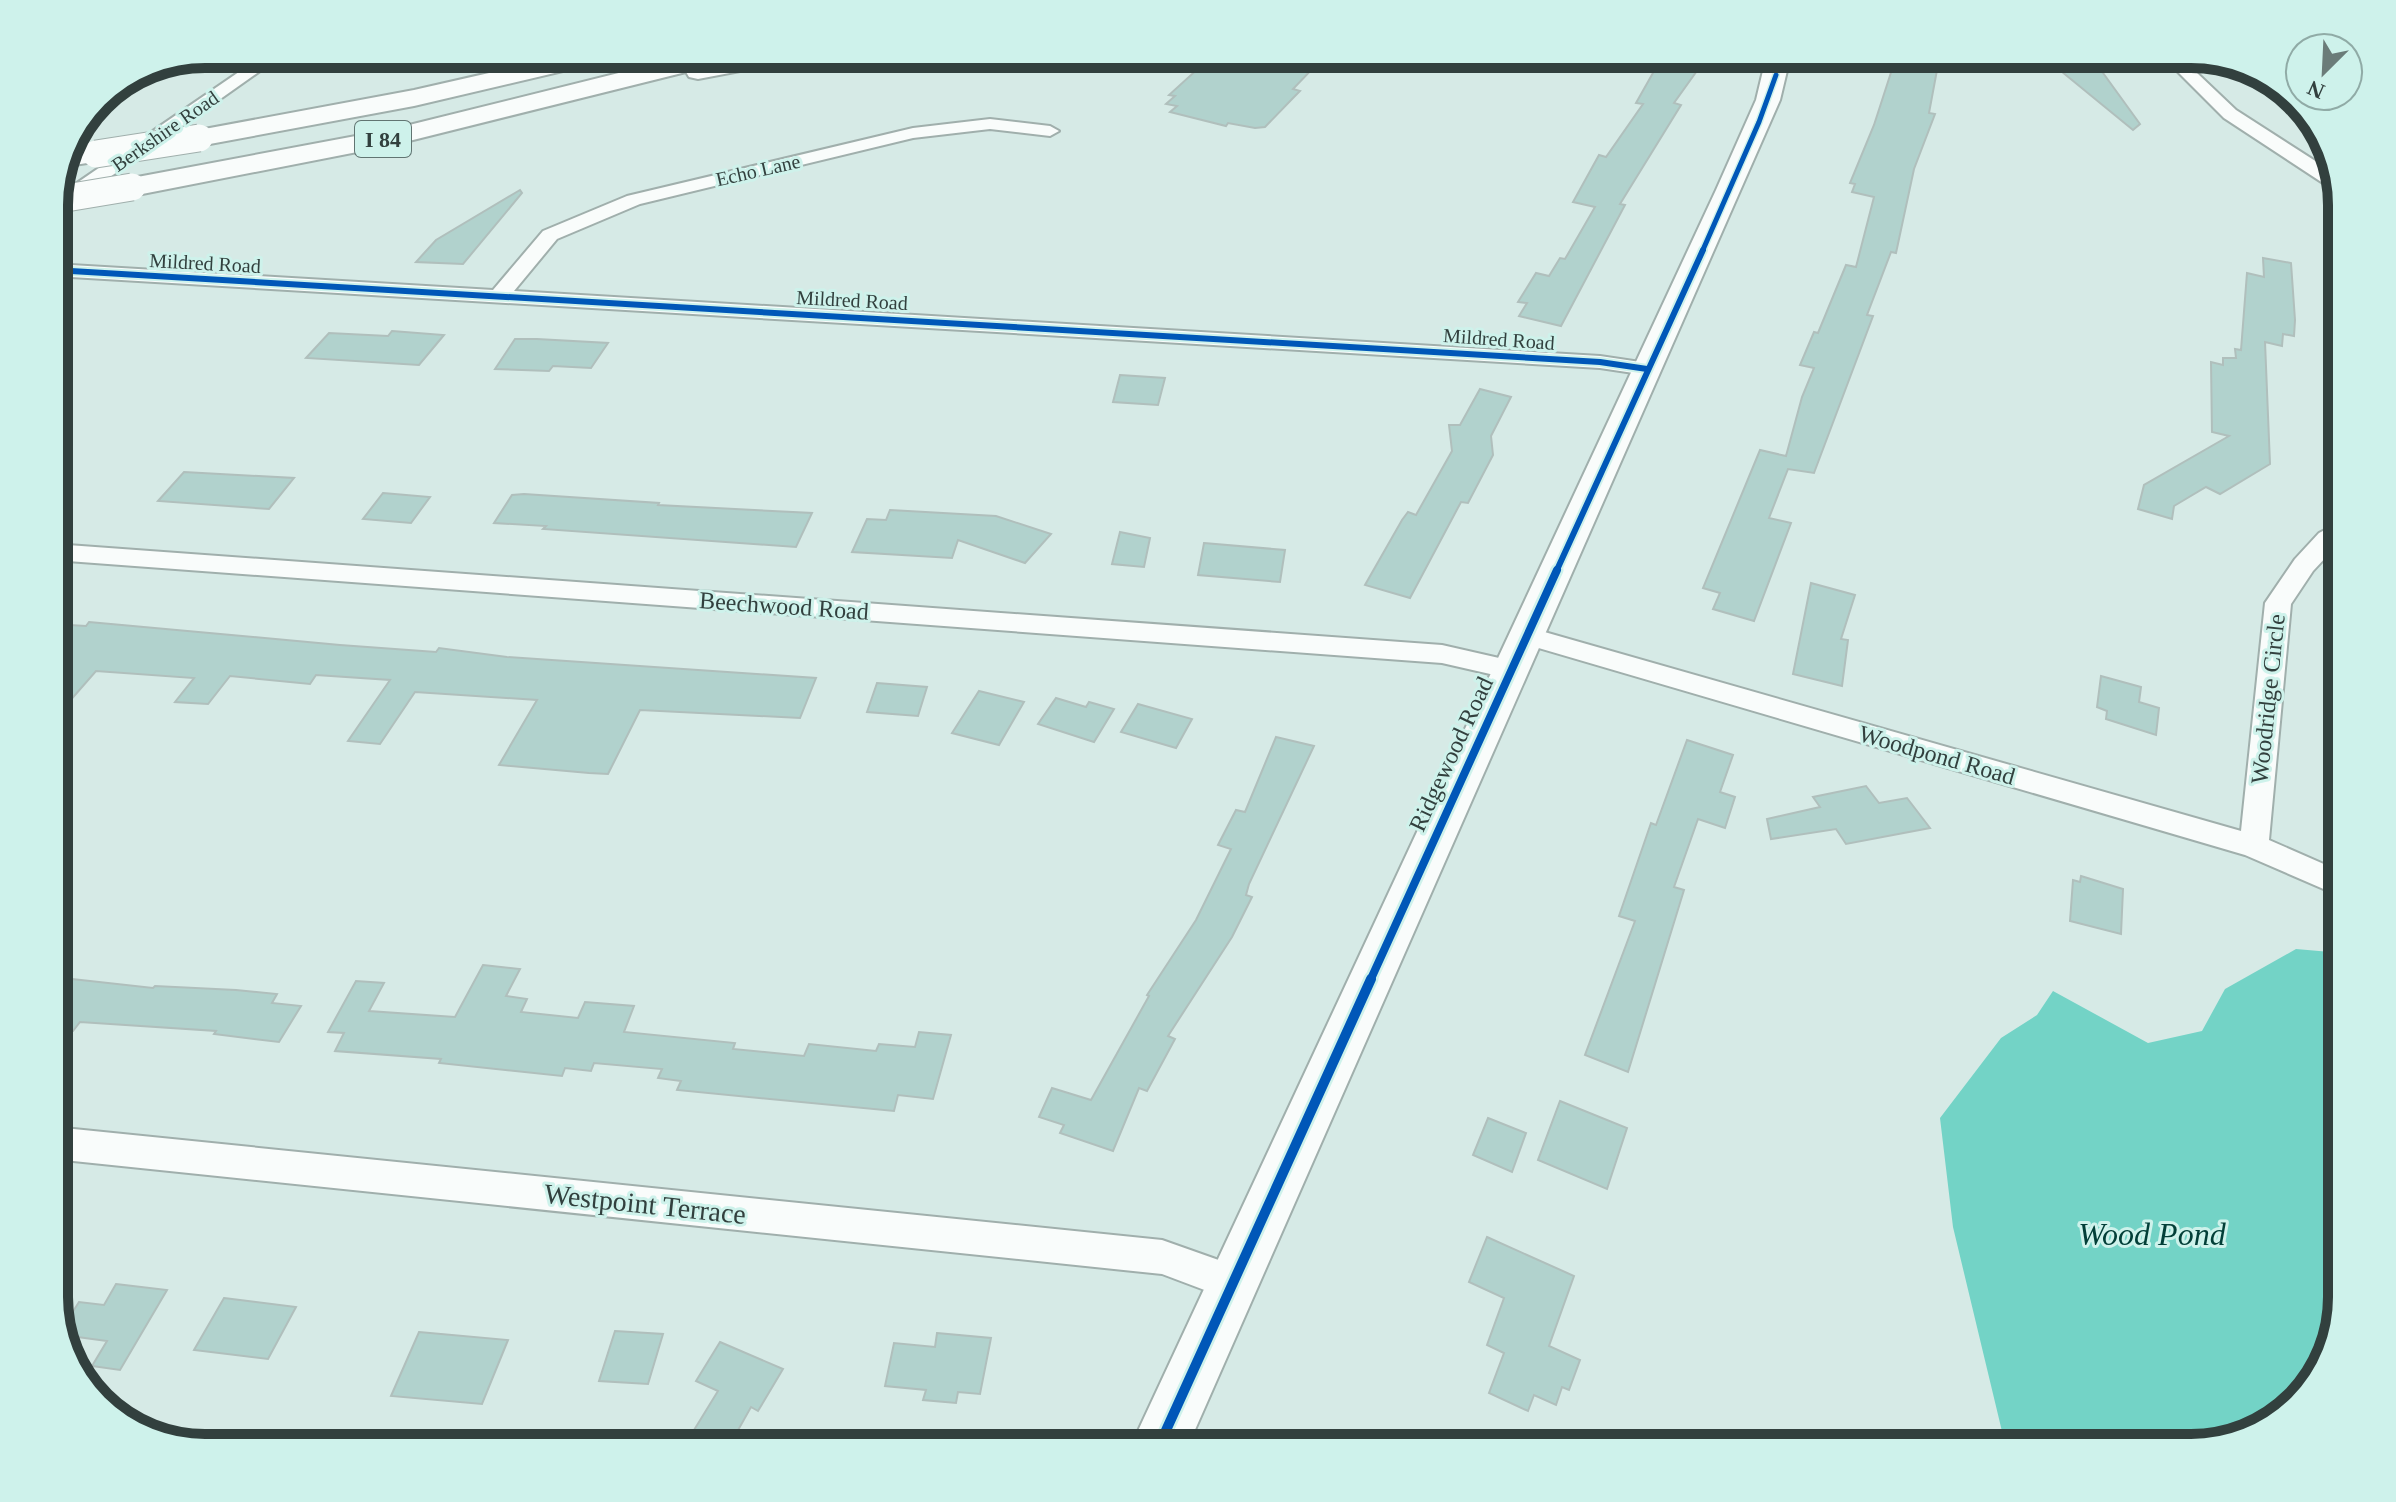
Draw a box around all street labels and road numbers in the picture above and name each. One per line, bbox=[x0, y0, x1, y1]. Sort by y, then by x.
street label: Berkshire Road bbox=[108, 86, 222, 176]
road number: I 84 bbox=[355, 121, 411, 157]
street label: Echo Lane bbox=[714, 150, 803, 190]
street label: Mildred Road bbox=[149, 249, 261, 277]
street label: Mildred Road bbox=[796, 286, 908, 314]
street label: Mildred Road bbox=[1443, 324, 1555, 354]
street label: Beechwood Road bbox=[698, 587, 870, 625]
street label: Woodridge Circle bbox=[2246, 613, 2290, 785]
street label: Ridgewood Road bbox=[1404, 673, 1498, 835]
street label: Woodpond Road bbox=[1856, 720, 2018, 790]
street label: Westpoint Terrace bbox=[543, 1178, 747, 1230]

